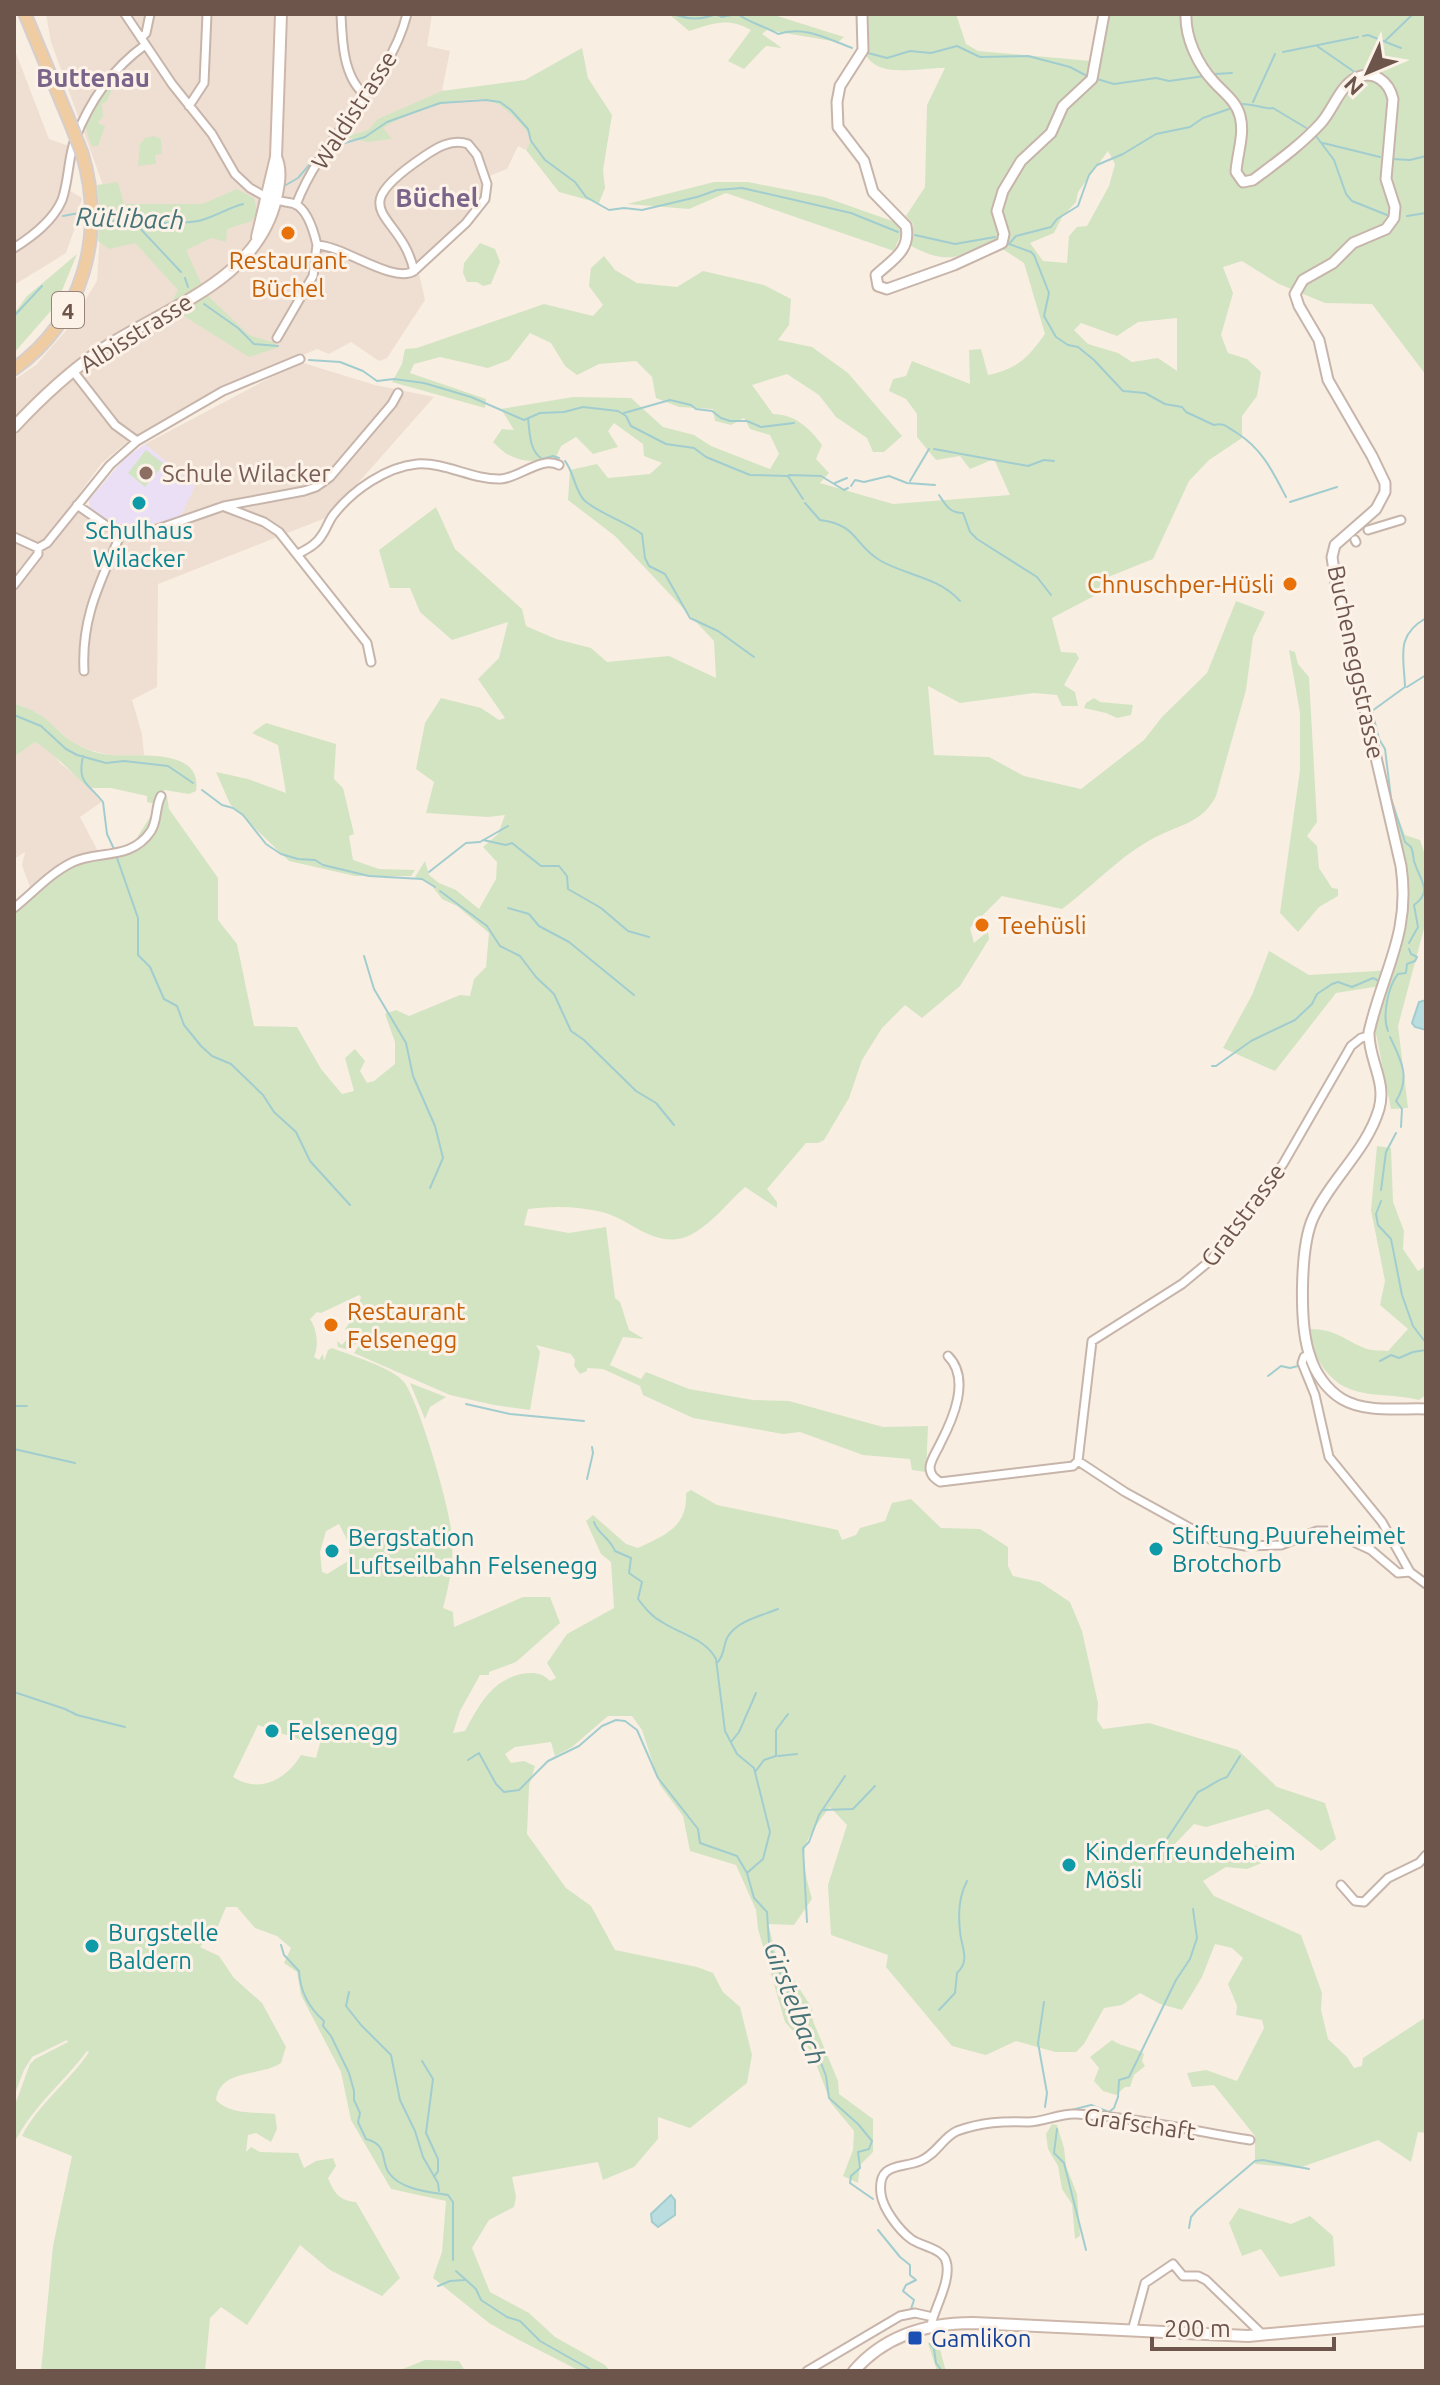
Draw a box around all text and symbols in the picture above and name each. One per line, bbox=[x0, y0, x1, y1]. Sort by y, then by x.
north arrow bbox=[1328, 32, 1408, 112]
street label: Waldistrasse bbox=[306, 46, 402, 174]
district label: Buttenau bbox=[36, 63, 150, 92]
text: N bbox=[1339, 72, 1368, 101]
district label: Büchel bbox=[395, 183, 479, 212]
water label: Rütlibach bbox=[75, 202, 185, 234]
marker: Restaurant Büchel bbox=[279, 224, 297, 242]
place label: Restaurant Büchel bbox=[229, 247, 348, 302]
street label: Albisstrasse bbox=[75, 288, 197, 378]
road number: 4 bbox=[52, 292, 84, 328]
place label: Schule Wilacker bbox=[162, 460, 331, 487]
marker: Schule Wilacker bbox=[137, 464, 155, 482]
marker: Schulhaus Wilacker bbox=[130, 494, 148, 512]
place label: Schulhaus Wilacker bbox=[85, 517, 193, 572]
street label: Bucheneggstrasse bbox=[1322, 563, 1390, 761]
place label: Chnuschper-Hüsli bbox=[1087, 571, 1274, 598]
marker: Chnuschper-Hüsli bbox=[1281, 575, 1299, 593]
place label: Teehüsli bbox=[998, 912, 1087, 939]
marker: Teehüsli bbox=[973, 916, 991, 934]
street label: Gratstrasse bbox=[1195, 1158, 1291, 1272]
place label: Restaurant Felsenegg bbox=[347, 1298, 466, 1353]
marker: Restaurant Felsenegg bbox=[322, 1316, 340, 1334]
place label: Stiftung Puureheimet Brotchorb bbox=[1172, 1522, 1406, 1577]
place label: Bergstation Luftseilbahn Felsenegg bbox=[348, 1524, 598, 1579]
marker: Stiftung Puureheimet Brotchorb bbox=[1147, 1540, 1165, 1558]
marker: Bergstation Luftseilbahn Felsenegg bbox=[323, 1542, 341, 1560]
place label: Felsenegg bbox=[288, 1718, 398, 1745]
marker: Felsenegg bbox=[263, 1722, 281, 1740]
place label: Kinderfreundeheim Mösli bbox=[1085, 1838, 1296, 1893]
marker: Kinderfreundeheim Mösli bbox=[1060, 1856, 1078, 1874]
place label: Burgstelle Baldern bbox=[108, 1919, 219, 1974]
marker: Burgstelle Baldern bbox=[83, 1937, 101, 1955]
water label: Girstelbach bbox=[758, 1937, 832, 2069]
street label: Grafschaft bbox=[1082, 2103, 1198, 2145]
scale bar bbox=[1152, 2301, 1334, 2351]
text: 200 m bbox=[1164, 2315, 1231, 2342]
place label: Gamlikon bbox=[931, 2325, 1031, 2352]
marker: Gamlikon bbox=[906, 2329, 924, 2347]

